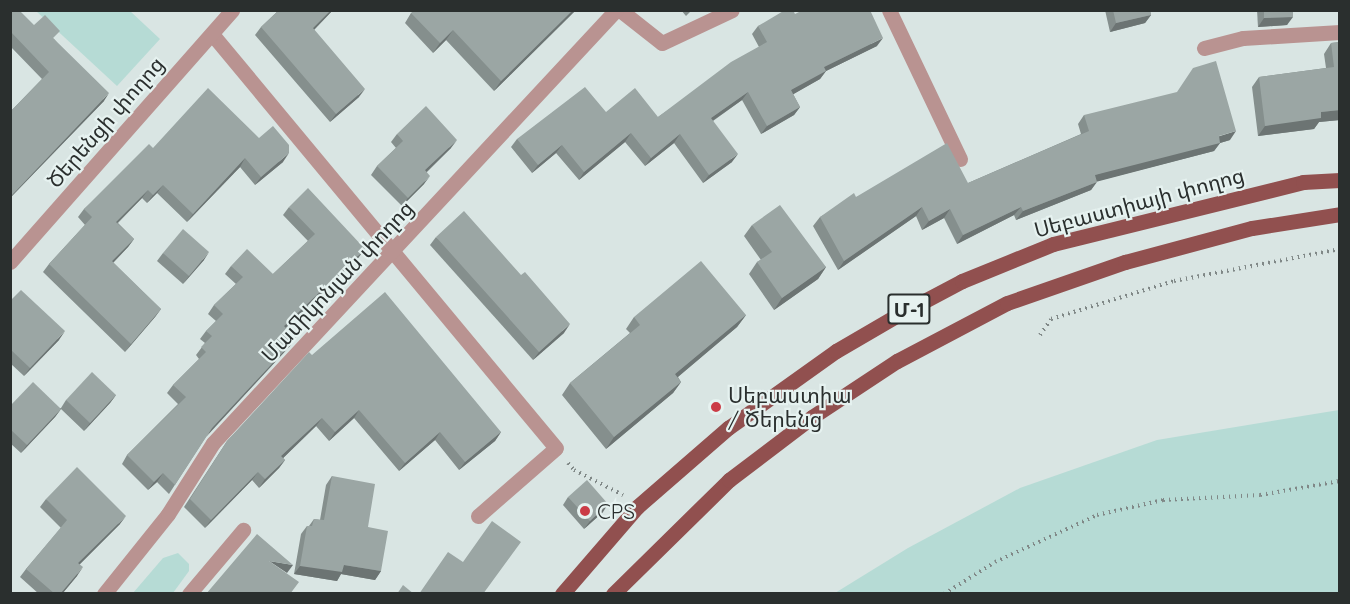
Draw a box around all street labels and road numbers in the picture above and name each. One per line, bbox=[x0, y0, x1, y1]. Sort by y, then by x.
street label: Ծերենցի փողոց bbox=[41, 51, 169, 193]
street label: Սեբաստիայի փողոց bbox=[1031, 162, 1247, 242]
street label: Մամիկոնյան փողոց bbox=[256, 195, 418, 367]
road number: Մ-1 bbox=[886, 292, 932, 326]

